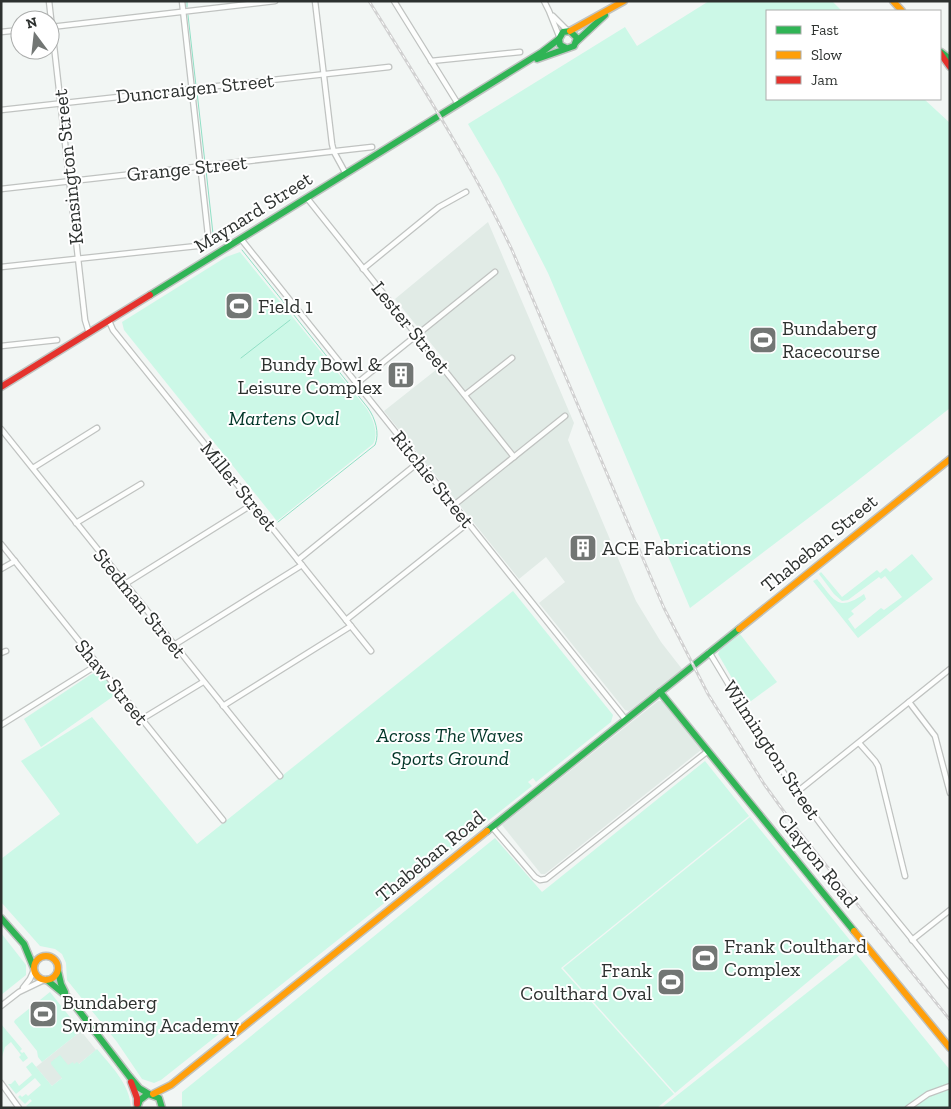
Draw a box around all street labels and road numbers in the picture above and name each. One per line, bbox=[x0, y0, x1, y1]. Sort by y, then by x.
street label: Duncraigen Street bbox=[115, 68, 276, 108]
street label: Kensington Street bbox=[48, 87, 88, 246]
street label: Grange Street bbox=[126, 150, 249, 186]
street label: Maynard Street bbox=[190, 166, 317, 258]
street label: Lester Street bbox=[367, 276, 456, 378]
street label: Ritchie Street bbox=[387, 426, 480, 533]
street label: Miller Street bbox=[195, 436, 283, 536]
street label: Thabeban Street bbox=[756, 489, 882, 597]
street label: Stedman Street bbox=[88, 543, 192, 663]
street label: Shaw Street bbox=[70, 634, 154, 730]
street label: Wilmington Street bbox=[718, 676, 826, 825]
street label: Thabeban Road bbox=[371, 805, 489, 907]
street label: Clayton Road bbox=[773, 808, 863, 912]

